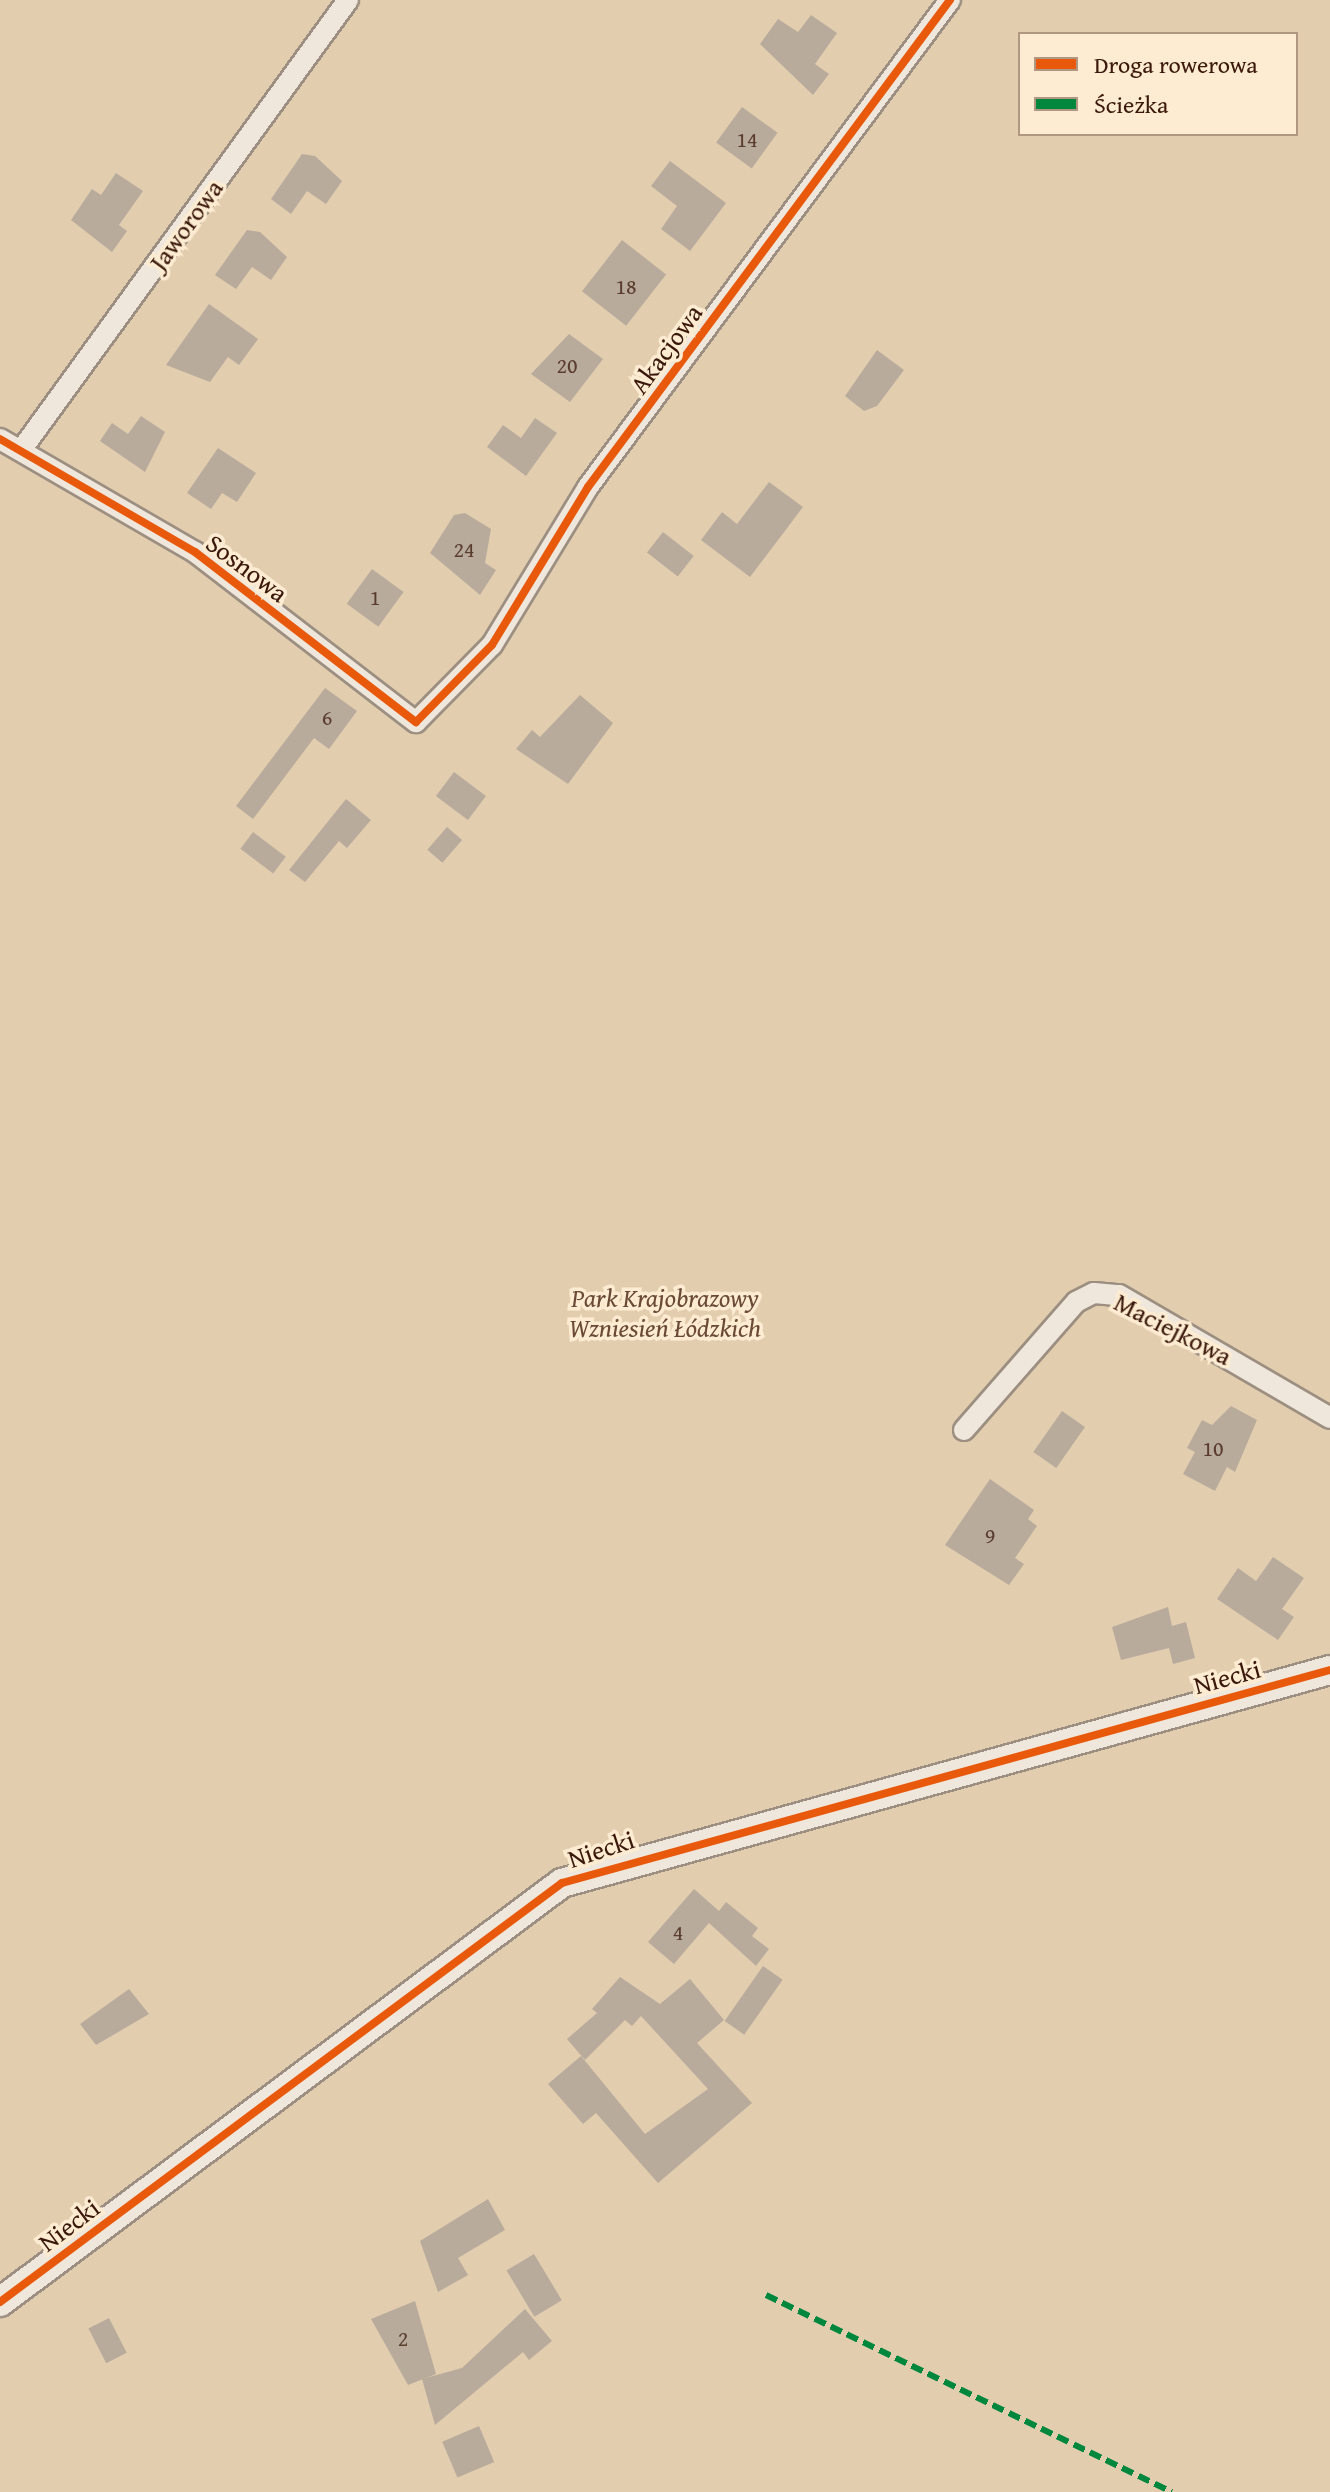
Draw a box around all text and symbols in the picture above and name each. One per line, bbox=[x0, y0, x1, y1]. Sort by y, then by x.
legend bbox=[1018, 32, 1298, 136]
text: Droga rowerowa bbox=[1094, 47, 1258, 82]
text: Ścieżka bbox=[1094, 87, 1168, 122]
house number: 14 bbox=[736, 127, 758, 153]
street label: Jaworowa bbox=[143, 173, 229, 277]
house number: 18 bbox=[615, 274, 637, 300]
street label: Akacjowa bbox=[623, 298, 709, 400]
house number: 20 bbox=[556, 353, 578, 379]
street label: Sosnowa bbox=[200, 527, 294, 609]
house number: 24 bbox=[453, 537, 475, 563]
house number: 1 bbox=[370, 585, 380, 611]
house number: 6 bbox=[322, 705, 332, 731]
park label: Park Krajobrazowy Wzniesień Łódzkich bbox=[569, 1282, 761, 1344]
street label: Maciejkowa bbox=[1109, 1286, 1237, 1372]
house number: 10 bbox=[1202, 1436, 1224, 1462]
house number: 9 bbox=[985, 1523, 995, 1549]
street label: Niecki bbox=[1190, 1653, 1264, 1701]
street label: Niecki bbox=[564, 1824, 638, 1874]
house number: 4 bbox=[673, 1920, 683, 1946]
street label: Niecki bbox=[32, 2192, 106, 2258]
house number: 2 bbox=[398, 2326, 408, 2352]

